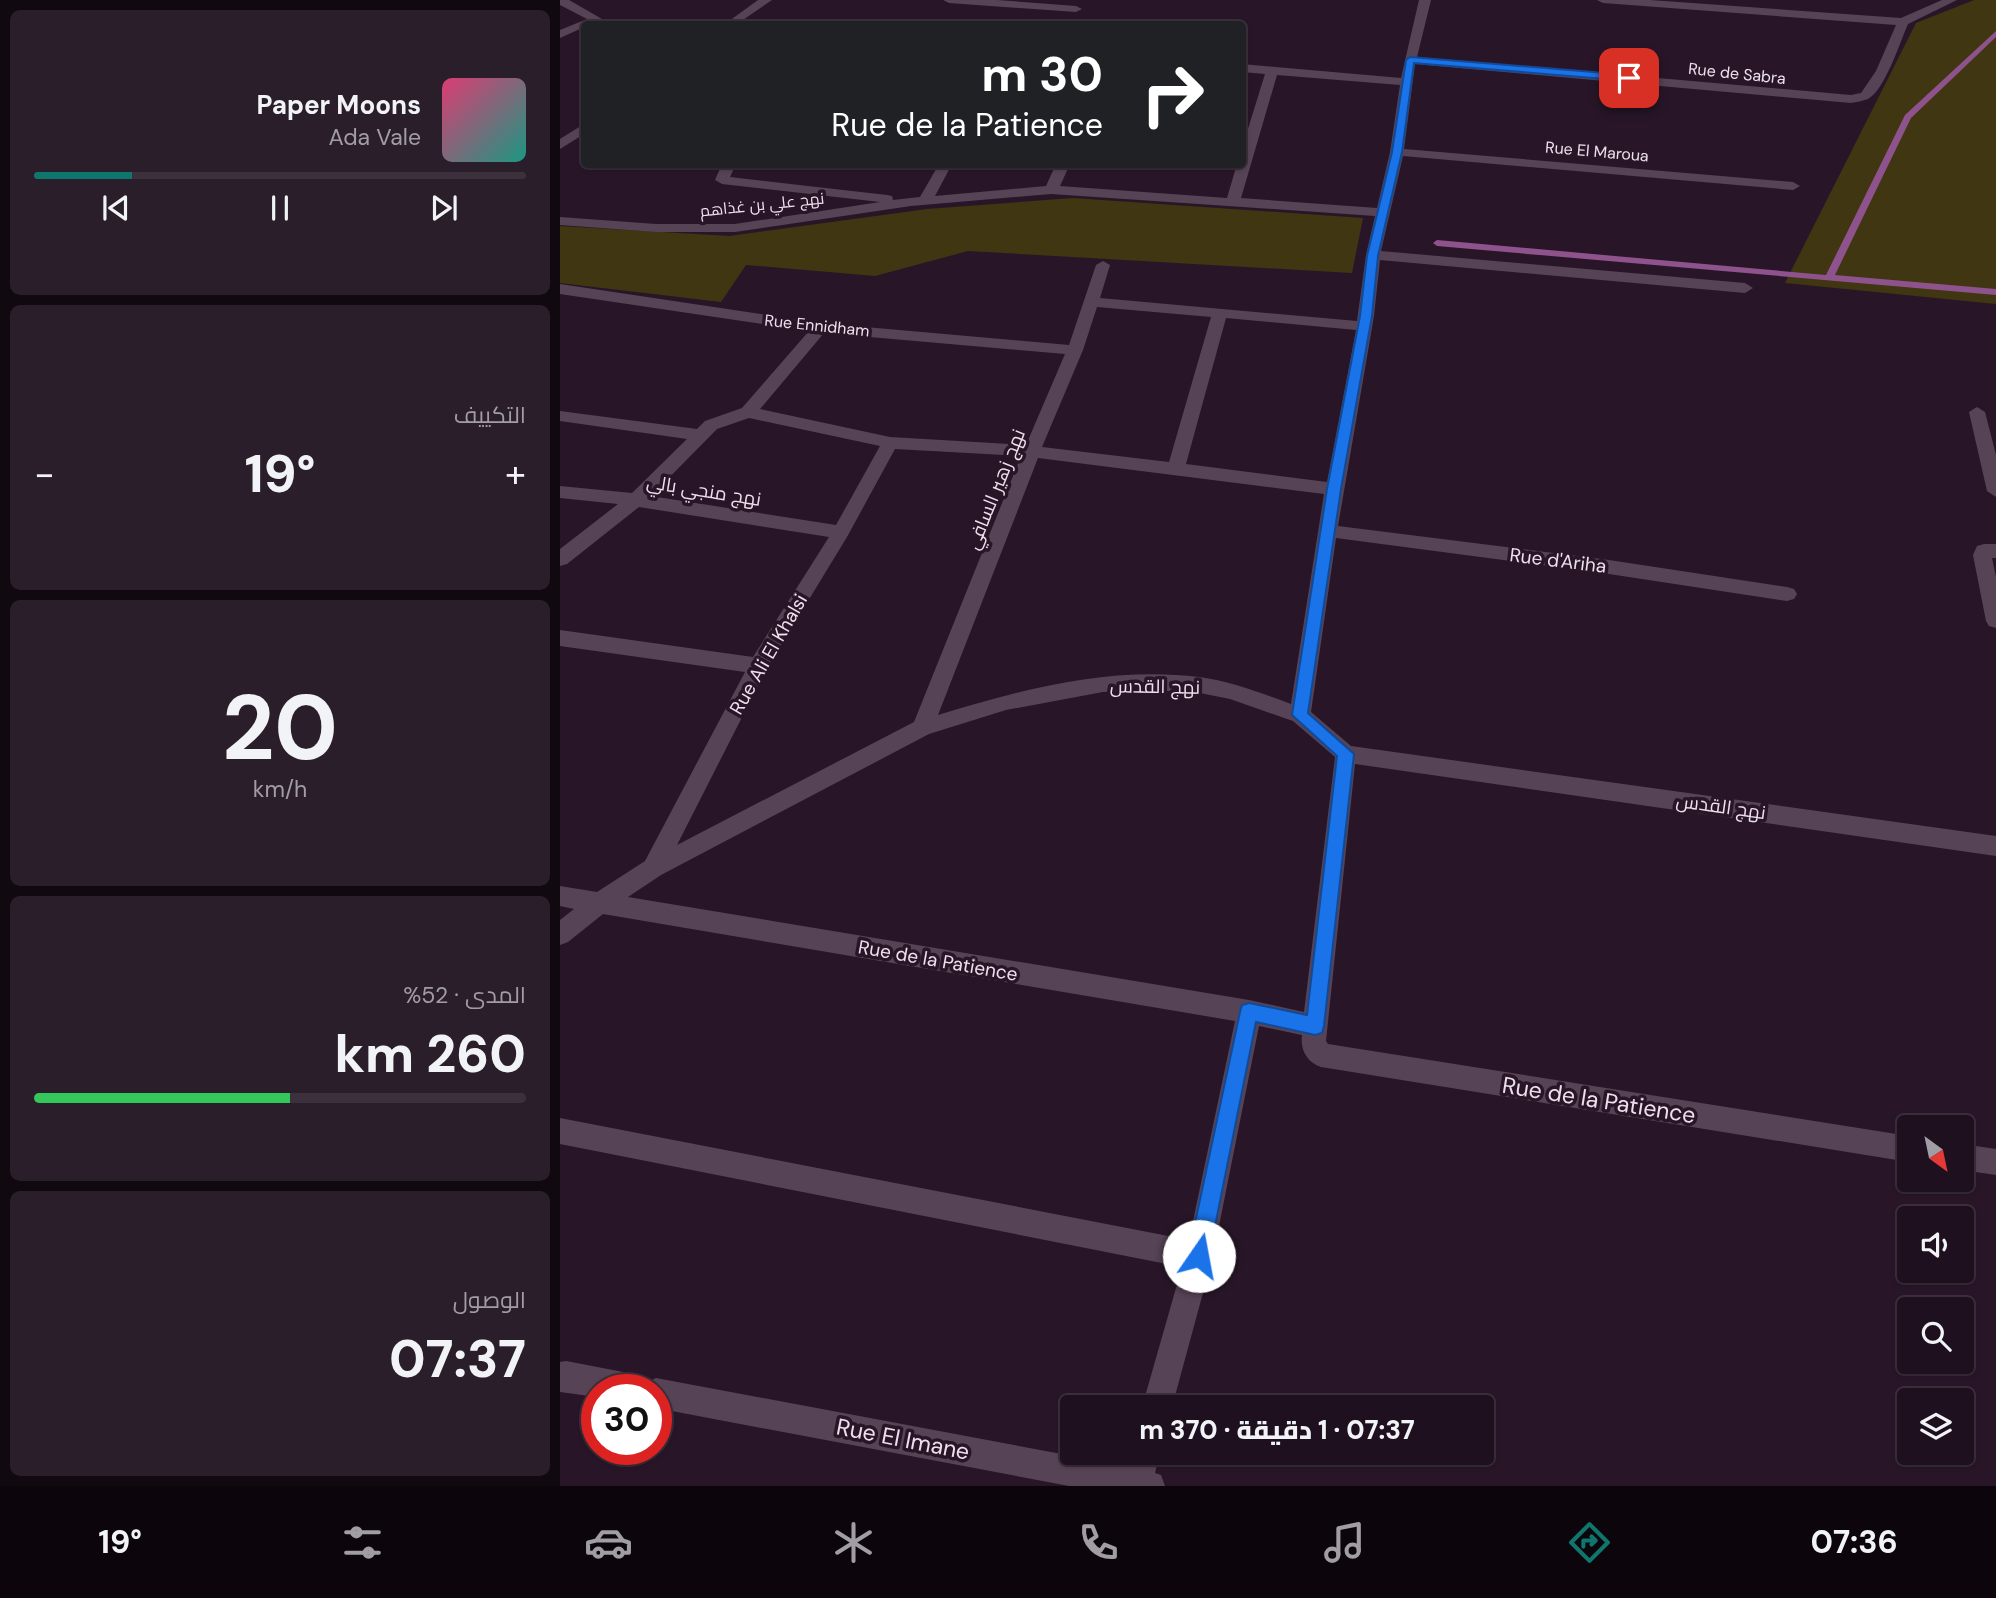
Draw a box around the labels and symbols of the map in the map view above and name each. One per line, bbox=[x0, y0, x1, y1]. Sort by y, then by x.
pin bbox=[1599, 48, 1659, 108]
street label: Rue de Sabra bbox=[1687, 58, 1787, 89]
street label: Rue El Maroua bbox=[1544, 137, 1650, 166]
street label: نهج علي بن غذاهم bbox=[699, 188, 826, 224]
street label: Rue Ennidham bbox=[763, 310, 870, 341]
street label: نهج زهير السافي bbox=[960, 425, 1033, 554]
street label: نهج منجي بالي bbox=[644, 469, 763, 514]
street label: Rue d'Ariha bbox=[1508, 542, 1608, 579]
street label: Rue Ali El Khalsi bbox=[724, 589, 813, 719]
street label: نهج القدس bbox=[1110, 673, 1200, 701]
street label: نهج القدس bbox=[1674, 788, 1767, 826]
street label: Rue de la Patience bbox=[856, 934, 1020, 987]
street label: Rue de la Patience bbox=[1500, 1070, 1698, 1130]
north arrow bbox=[1897, 1115, 1974, 1192]
position arrow bbox=[1162, 1219, 1236, 1293]
speed limit sign: 30 bbox=[581, 1374, 672, 1465]
street label: Rue El Imane bbox=[834, 1411, 972, 1467]

